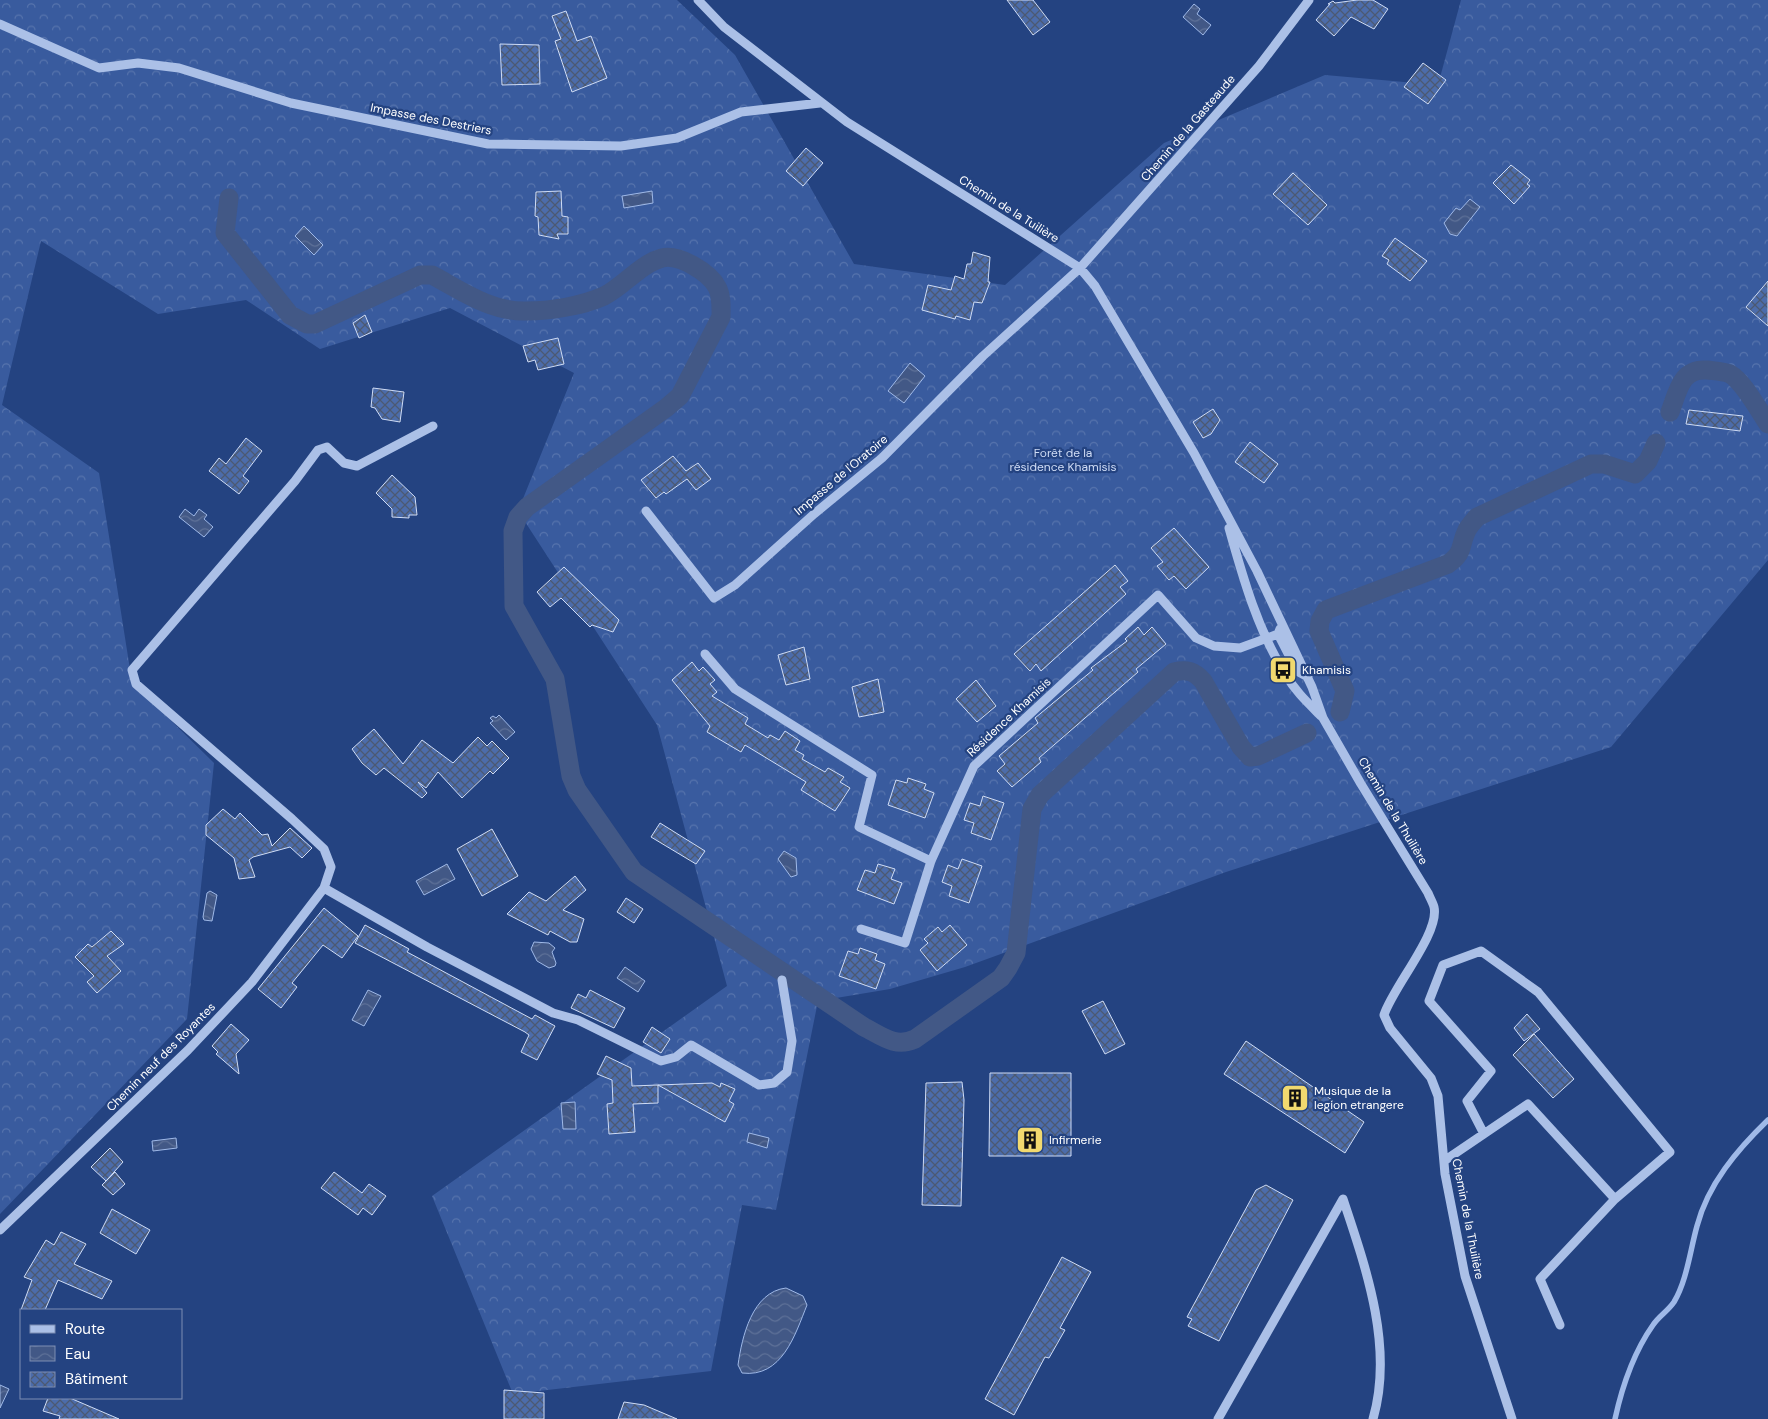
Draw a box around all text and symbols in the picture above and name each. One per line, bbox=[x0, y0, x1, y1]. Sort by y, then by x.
street label: Chemin de la Gasteaude bbox=[1137, 71, 1239, 185]
street label: Impasse des Destriers bbox=[369, 99, 493, 139]
street label: Chemin de la Tuilière bbox=[956, 172, 1062, 246]
street label: Impasse de l'Oratoire bbox=[791, 431, 891, 519]
park label: Forêt de la résidence Khamisis bbox=[1010, 445, 1116, 475]
bus stop icon: Khamisis bbox=[1268, 655, 1298, 685]
place label: Khamisis bbox=[1302, 662, 1351, 678]
street label: Résidence Khamisis bbox=[963, 674, 1055, 760]
street label: Chemin de la Thuilière bbox=[1355, 754, 1432, 868]
street label: Chemin neuf des Royantes bbox=[103, 999, 219, 1115]
building icon: Musique de la legion etrangere bbox=[1280, 1083, 1310, 1113]
place label: Musique de la legion etrangere bbox=[1314, 1083, 1404, 1113]
building icon: Infirmerie bbox=[1015, 1125, 1045, 1155]
place label: Infirmerie bbox=[1049, 1132, 1102, 1148]
street label: Chemin de la Thuilière bbox=[1448, 1157, 1488, 1281]
legend bbox=[20, 1309, 182, 1399]
text: Route bbox=[65, 1319, 105, 1339]
text: Eau bbox=[65, 1344, 90, 1364]
text: Bâtiment bbox=[65, 1369, 128, 1389]

